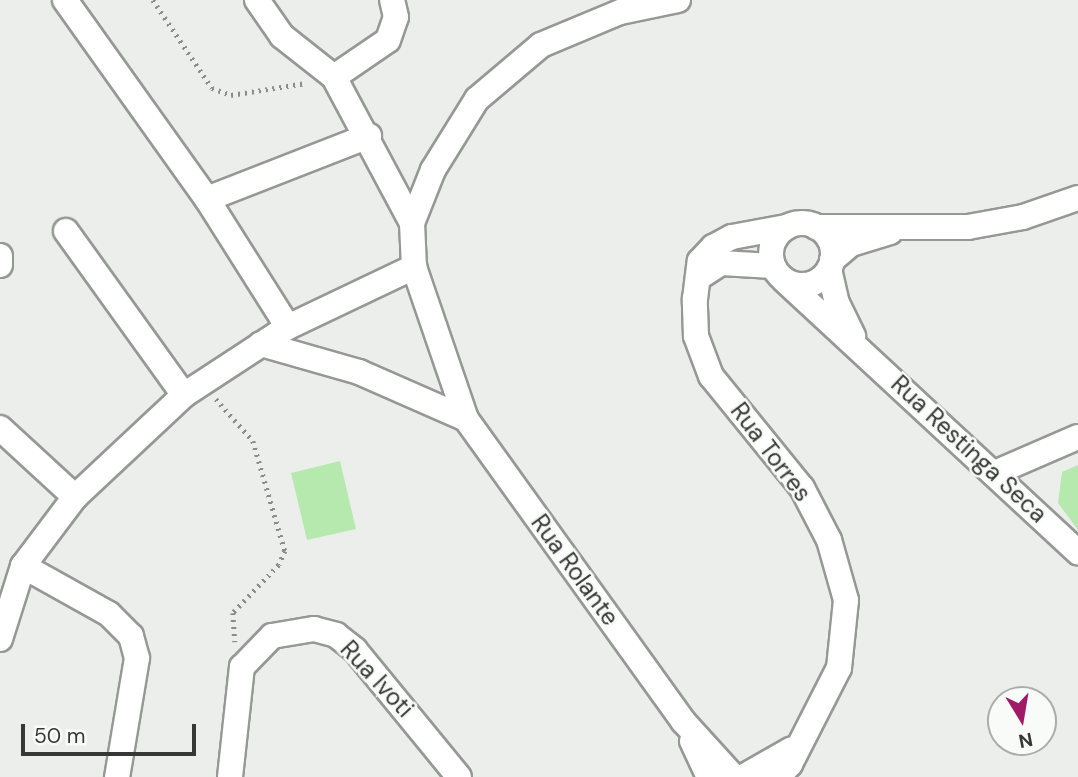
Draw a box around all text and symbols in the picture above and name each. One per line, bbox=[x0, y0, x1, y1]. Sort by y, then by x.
street label: Rua Restinga Seca bbox=[885, 370, 1053, 528]
street label: Rua Torres bbox=[725, 397, 817, 507]
street label: Rua Rolante bbox=[525, 509, 625, 631]
street label: Rua Ivoti bbox=[334, 635, 420, 723]
north arrow bbox=[987, 686, 1057, 756]
scale bar bbox=[24, 710, 200, 754]
text: 50 m bbox=[34, 722, 85, 750]
text: N bbox=[1017, 727, 1035, 754]

